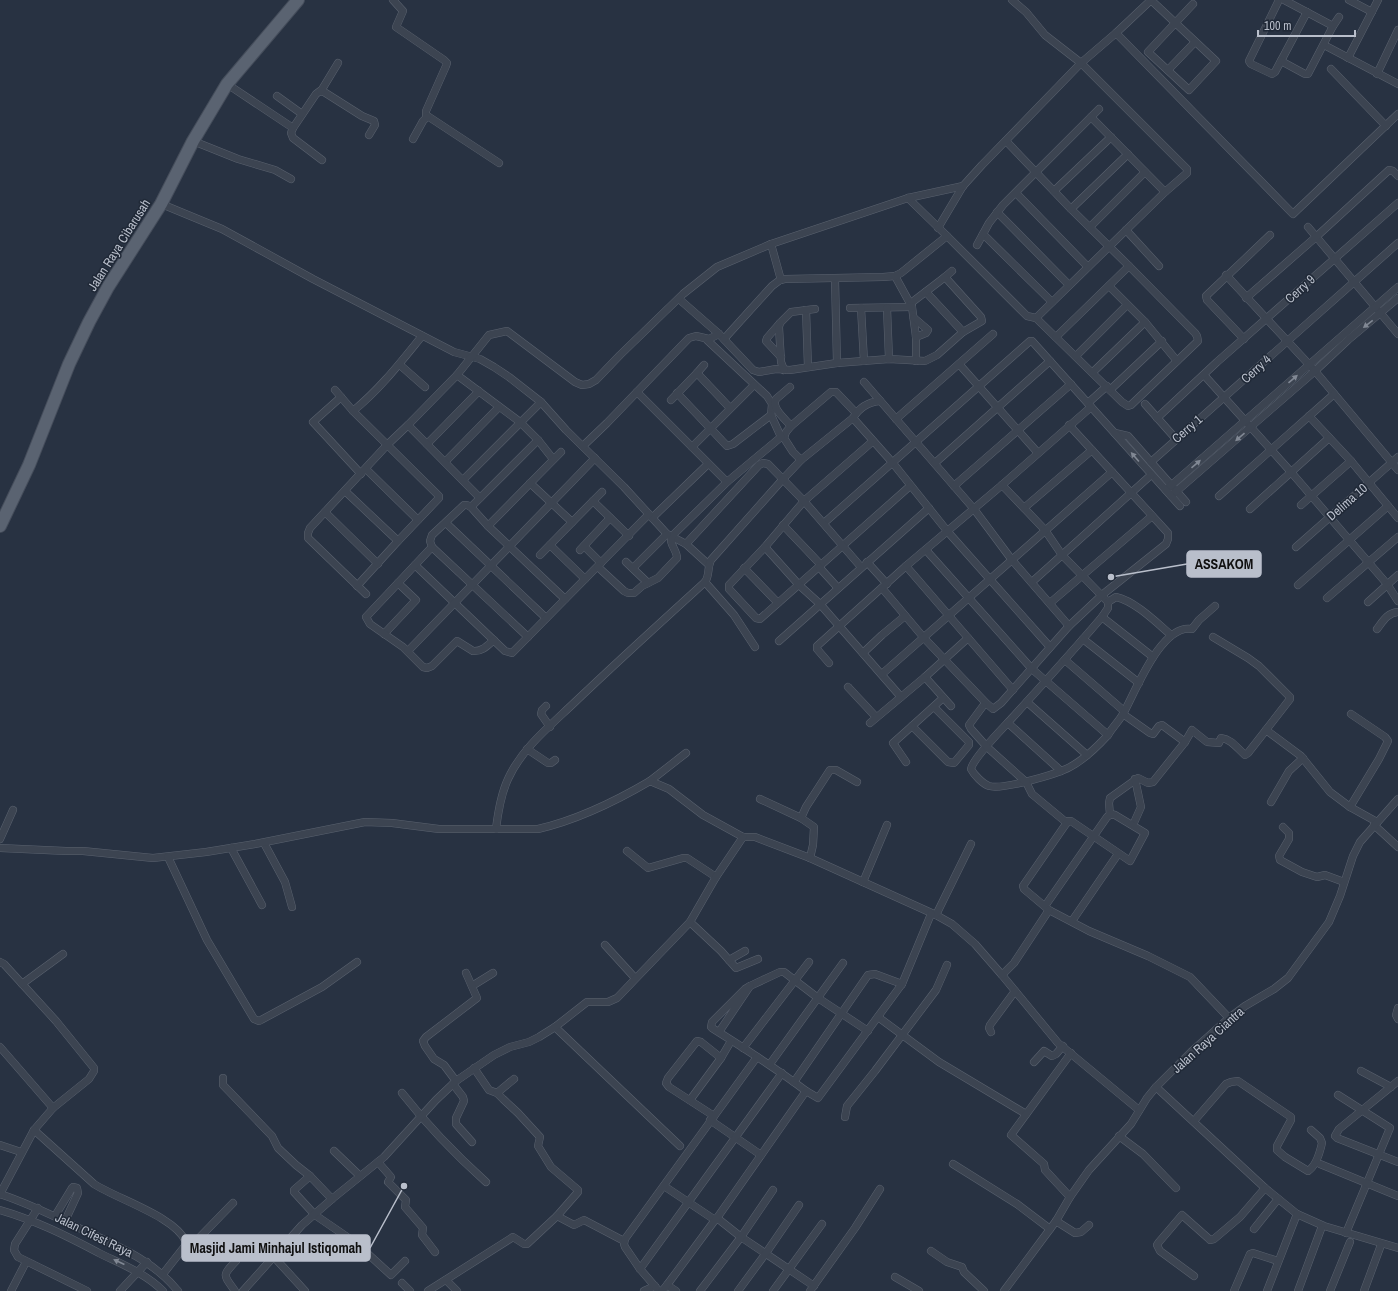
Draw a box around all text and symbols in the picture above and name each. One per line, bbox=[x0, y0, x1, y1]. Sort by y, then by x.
scale bar bbox=[1258, 12, 1355, 38]
text: 100 m bbox=[1264, 18, 1291, 34]
street label: Jalan Raya Cibarusah bbox=[84, 196, 154, 294]
street label: Cerry 9 bbox=[1281, 271, 1319, 307]
one-way arrow bbox=[1363, 319, 1374, 328]
street label: Cerry 4 bbox=[1237, 351, 1275, 387]
one-way arrow bbox=[1288, 374, 1299, 383]
street label: Cerry 1 bbox=[1168, 411, 1206, 447]
one-way arrow bbox=[1234, 433, 1245, 442]
one-way arrow bbox=[1131, 452, 1140, 462]
one-way arrow bbox=[1190, 460, 1201, 469]
street label: Delima 10 bbox=[1323, 480, 1371, 524]
callout: ASSAKOM bbox=[1187, 551, 1261, 577]
text: ASSAKOM bbox=[1195, 555, 1253, 573]
street label: Jalan Raya Ciantra bbox=[1168, 1003, 1248, 1077]
street label: Jalan Cifest Raya bbox=[52, 1209, 136, 1261]
callout: Masjid Jami Minhajul Istiqomah bbox=[182, 1235, 370, 1261]
text: Masjid Jami Minhajul Istiqomah bbox=[190, 1239, 362, 1257]
one-way arrow bbox=[113, 1259, 124, 1265]

